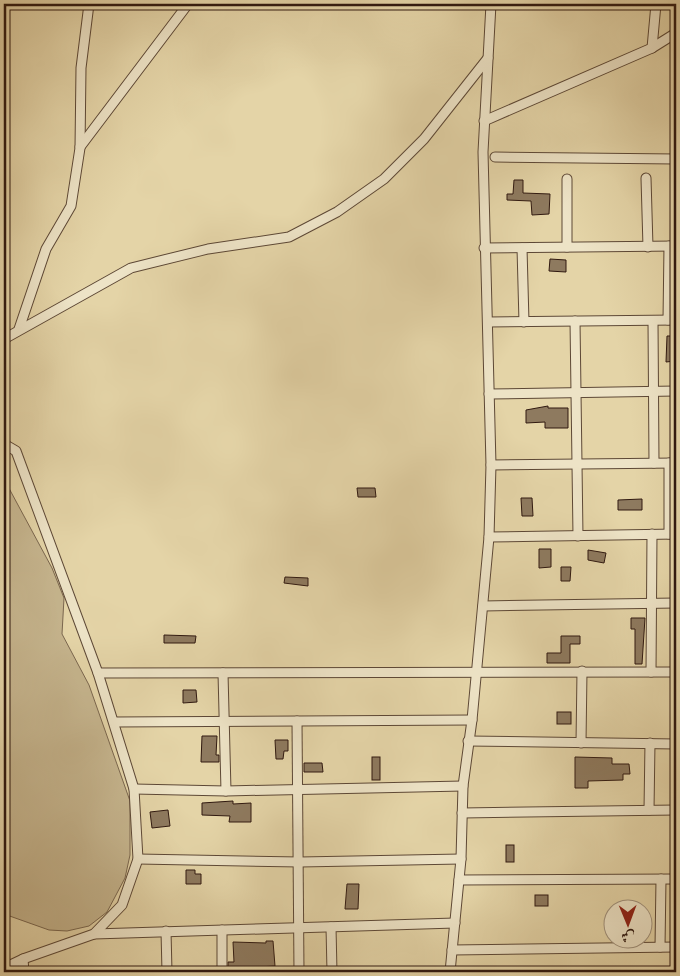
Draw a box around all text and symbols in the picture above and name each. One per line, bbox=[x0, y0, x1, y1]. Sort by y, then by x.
north arrow bbox=[602, 898, 652, 948]
text: ش bbox=[621, 928, 635, 945]

